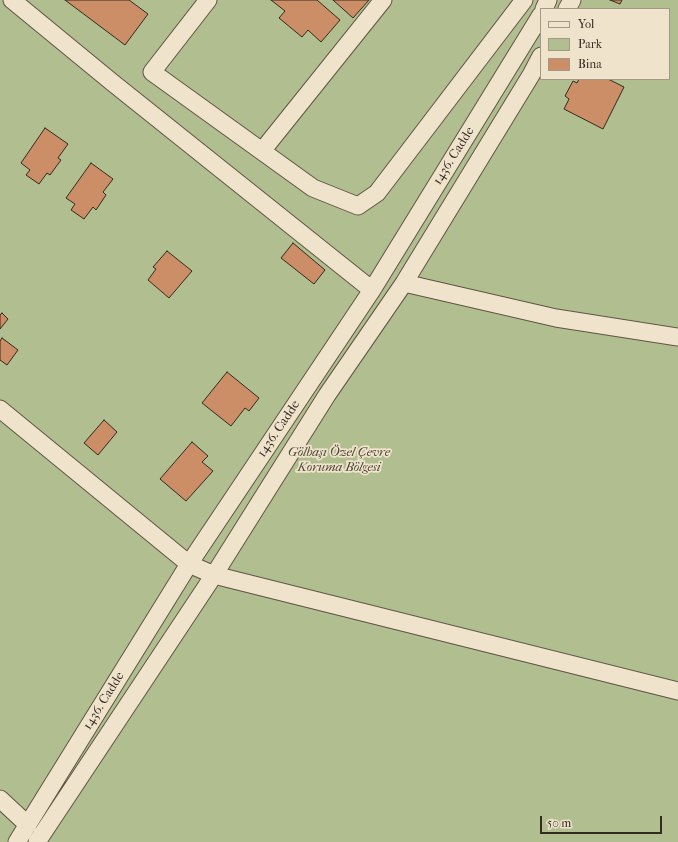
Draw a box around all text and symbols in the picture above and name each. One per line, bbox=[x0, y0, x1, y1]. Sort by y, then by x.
legend bbox=[540, 8, 670, 80]
text: Yol bbox=[578, 17, 594, 31]
text: Park bbox=[578, 37, 602, 51]
text: Bina bbox=[578, 57, 602, 71]
street label: 1436. Cadde bbox=[430, 124, 478, 188]
street label: 1436. Cadde bbox=[254, 398, 304, 460]
park label: Gölbaşı Özel Çevre Koruma Bölgesi bbox=[288, 445, 390, 476]
street label: 1436. Cadde bbox=[80, 669, 128, 733]
scale bar bbox=[542, 808, 664, 834]
text: 50 m bbox=[547, 816, 571, 830]

